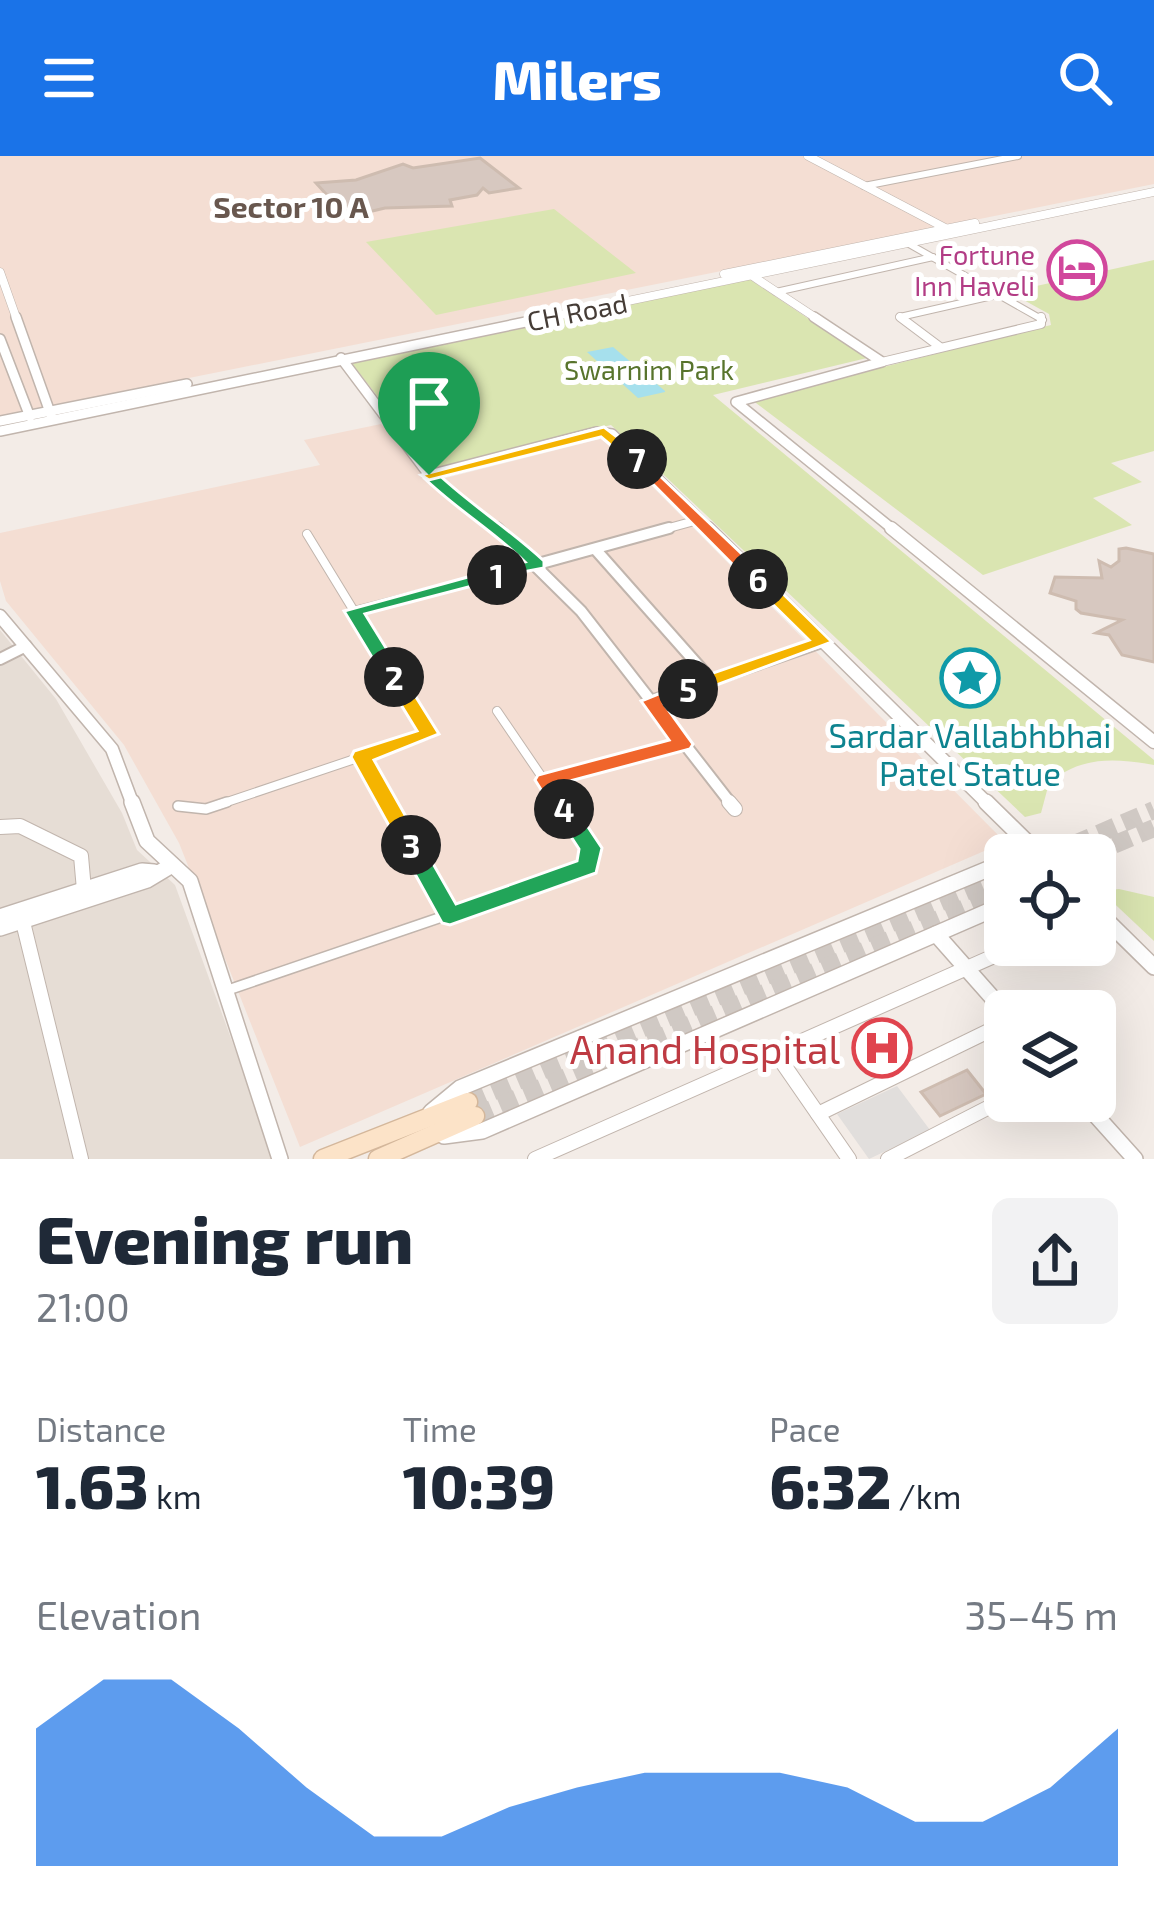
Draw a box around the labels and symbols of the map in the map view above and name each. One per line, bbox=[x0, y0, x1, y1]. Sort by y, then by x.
district label: Sector 10 A bbox=[213, 188, 369, 224]
place label: Fortune Inn Haveli bbox=[914, 238, 1035, 301]
hotel icon: Fortune Inn Haveli bbox=[1046, 239, 1108, 301]
street label: CH Road bbox=[524, 286, 630, 336]
pin bbox=[378, 352, 480, 475]
park label: Swarnim Park bbox=[564, 353, 734, 385]
pin: 7 bbox=[607, 429, 667, 489]
pin: 1 bbox=[467, 545, 527, 605]
pin: 6 bbox=[728, 549, 788, 609]
pin: 2 bbox=[364, 647, 424, 707]
place icon: Sardar Vallabhbhai Patel Statue bbox=[939, 647, 1001, 709]
pin: 5 bbox=[658, 659, 718, 719]
place label: Sardar Vallabhbhai Patel Statue bbox=[829, 715, 1111, 793]
pin: 4 bbox=[534, 779, 594, 839]
pin: 3 bbox=[381, 815, 441, 875]
hospital icon: Anand Hospital bbox=[851, 1017, 913, 1079]
place label: Anand Hospital bbox=[570, 1025, 840, 1072]

